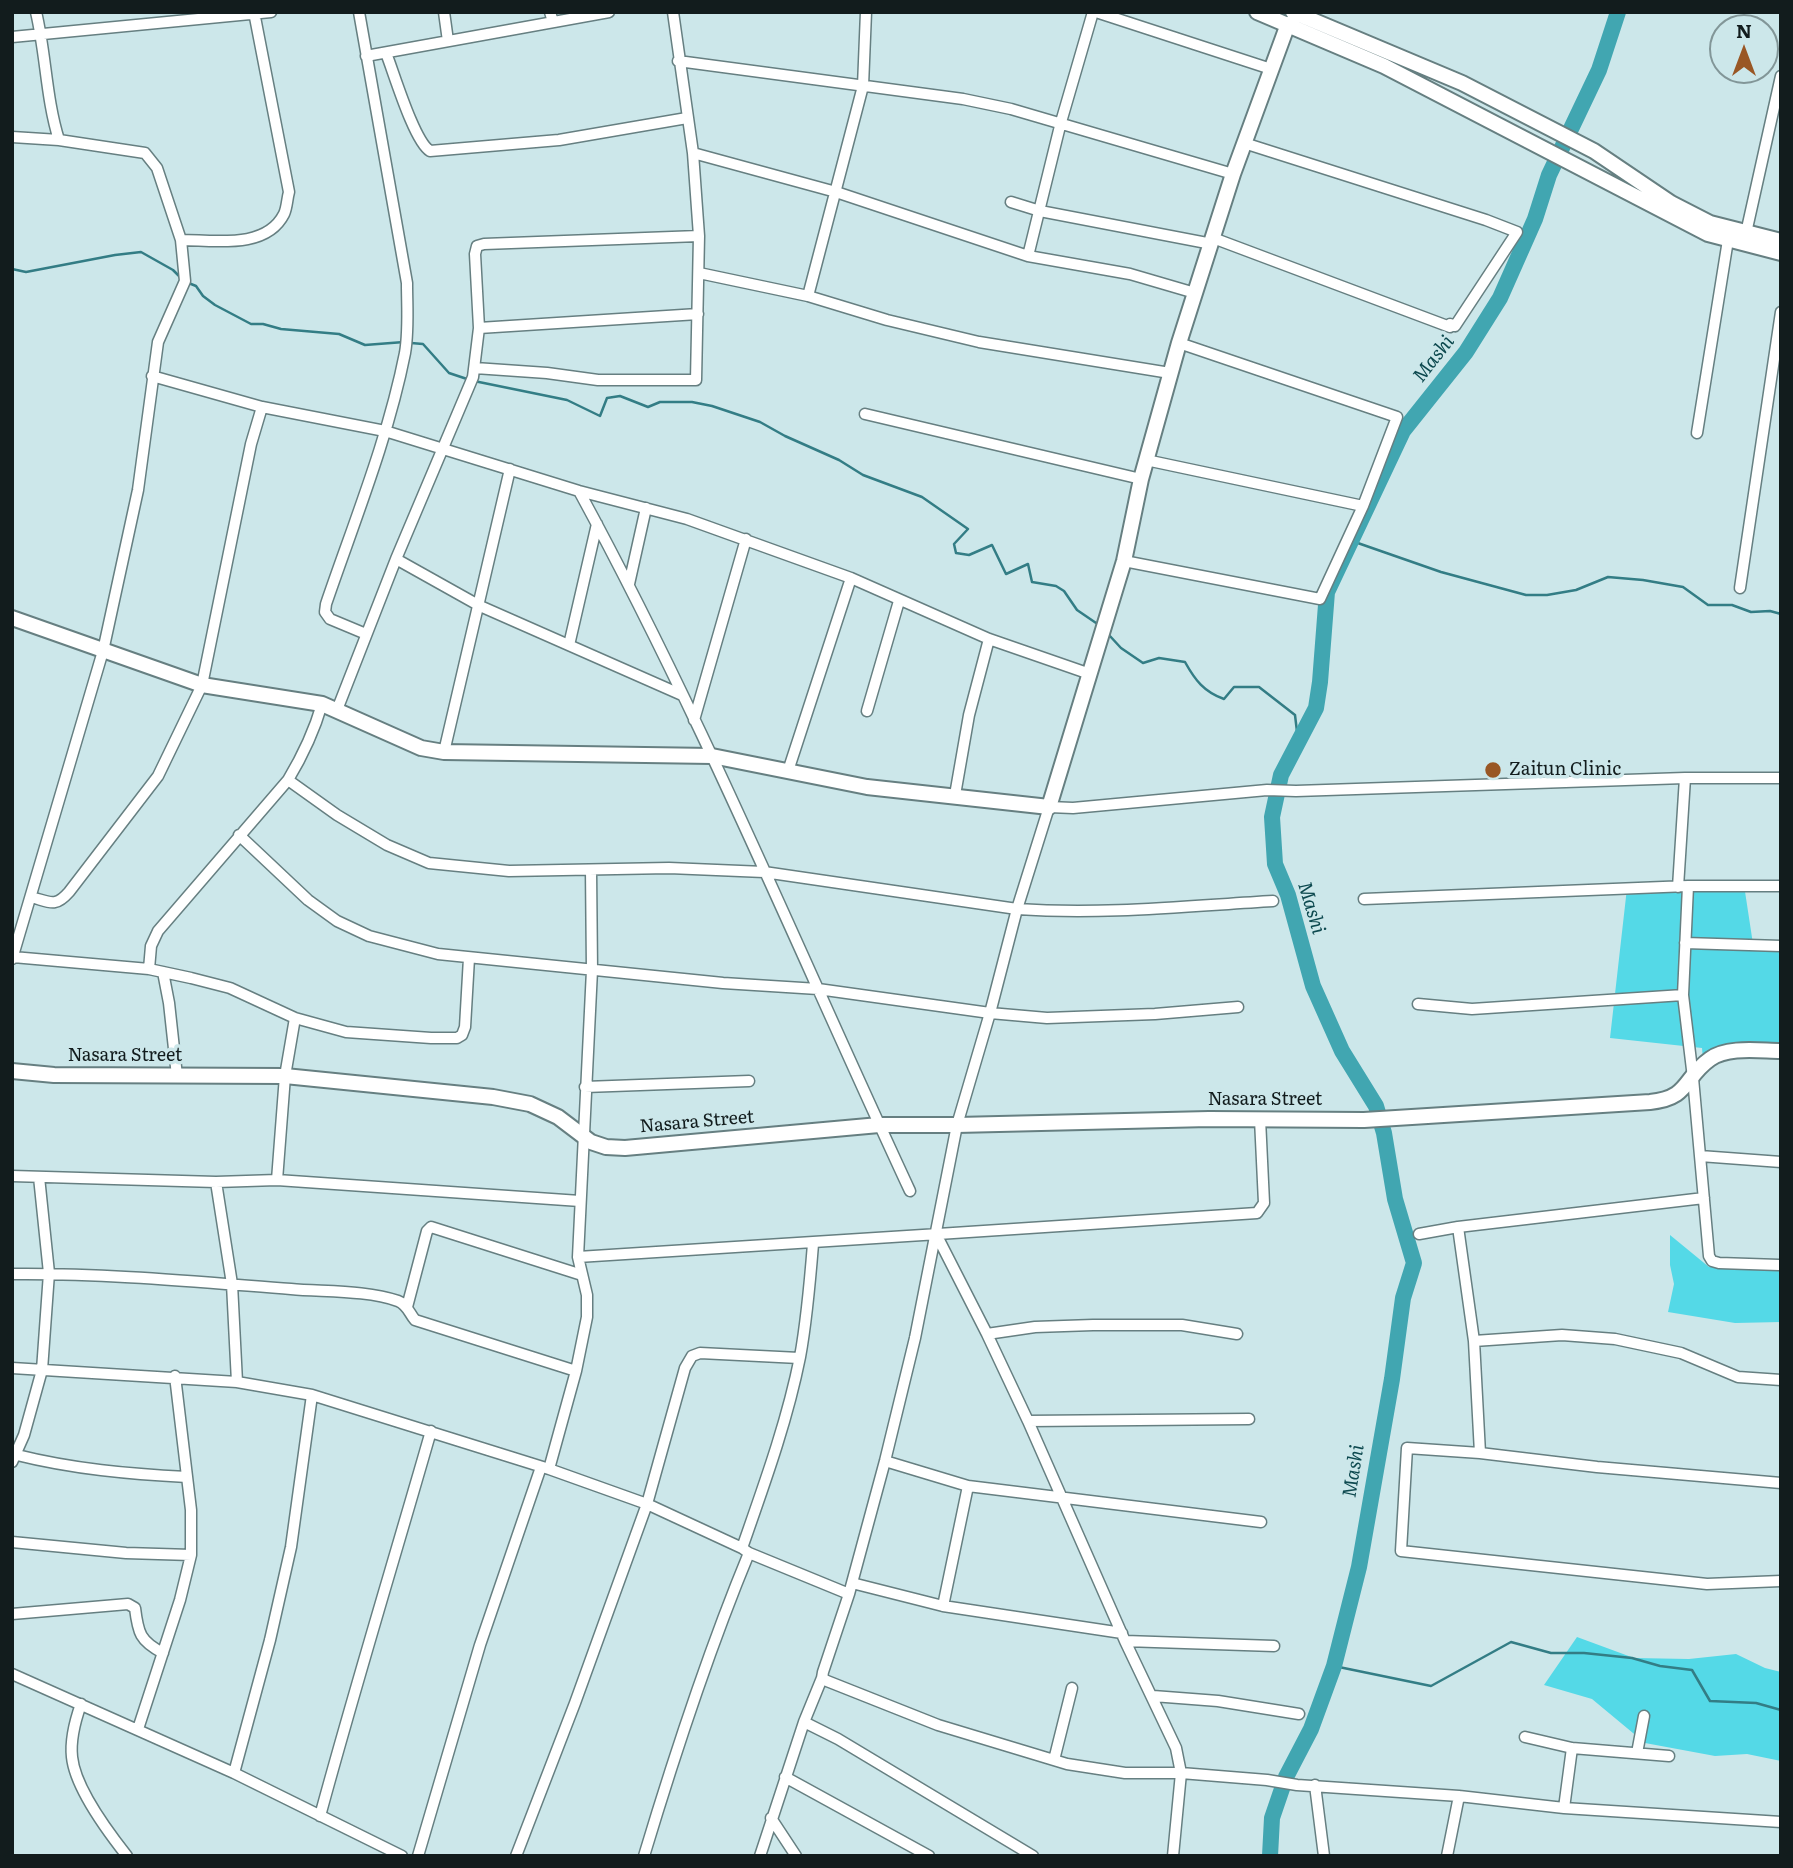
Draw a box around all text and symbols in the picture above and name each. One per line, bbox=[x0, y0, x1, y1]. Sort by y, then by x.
north arrow bbox=[1709, 14, 1779, 84]
text: N bbox=[1736, 16, 1752, 44]
water label: Mashi bbox=[1409, 331, 1459, 387]
place label: Zaitun Clinic bbox=[1509, 759, 1621, 781]
marker: Zaitun Clinic bbox=[1483, 760, 1503, 780]
water label: Mashi bbox=[1292, 879, 1330, 937]
street label: Nasara Street bbox=[68, 1045, 182, 1067]
street label: Nasara Street bbox=[1208, 1089, 1322, 1111]
street label: Nasara Street bbox=[639, 1106, 755, 1138]
water label: Mashi bbox=[1339, 1443, 1369, 1499]

